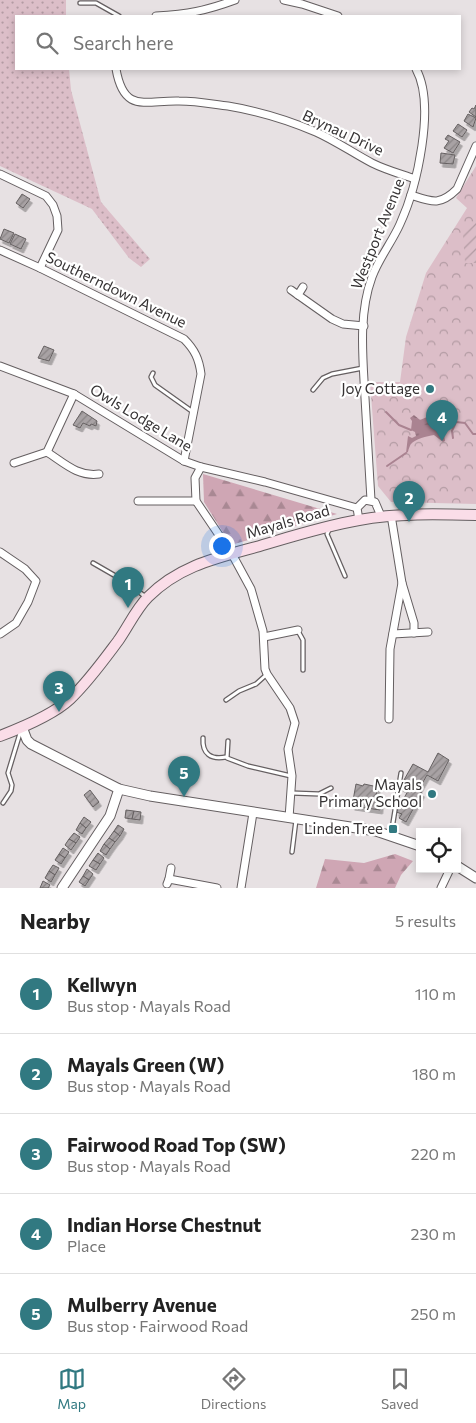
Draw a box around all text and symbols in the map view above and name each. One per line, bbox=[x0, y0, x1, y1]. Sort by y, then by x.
search box bbox=[15, 15, 461, 70]
icon: search bbox=[33, 29, 61, 57]
text: Search here bbox=[73, 31, 173, 54]
street label: Brynau Drive bbox=[300, 105, 387, 159]
street label: Westport Avenue bbox=[347, 175, 408, 292]
street label: Southerndown Avenue bbox=[43, 247, 190, 331]
place label: Joy Cottage bbox=[341, 379, 420, 397]
street label: Owls Lodge Lane bbox=[87, 380, 196, 455]
marker: Joy Cottage bbox=[424, 383, 436, 395]
pin: 4 bbox=[426, 400, 458, 441]
pin: 2 bbox=[393, 481, 425, 522]
street label: Mayals Road bbox=[244, 501, 331, 542]
your location bbox=[209, 533, 235, 559]
pin: 1 bbox=[112, 567, 144, 608]
pin: 3 bbox=[43, 671, 75, 712]
pin: 5 bbox=[168, 756, 200, 797]
place label: Mayals Primary School bbox=[319, 775, 422, 810]
marker: Mayals Primary School bbox=[426, 788, 438, 800]
place label: Linden Tree bbox=[304, 819, 383, 837]
marker: Linden Tree bbox=[387, 823, 399, 835]
map controls bbox=[416, 828, 461, 873]
button: locate bbox=[416, 828, 461, 873]
text: Nearby bbox=[20, 908, 90, 933]
text: 5 results bbox=[395, 911, 456, 930]
text: Kellwyn bbox=[67, 973, 137, 996]
text: 1 bbox=[32, 984, 40, 1003]
text: 110 m bbox=[415, 984, 456, 1003]
text: Bus stop · Mayals Road bbox=[67, 996, 231, 1015]
text: Mayals Green (W) bbox=[67, 1053, 224, 1076]
text: 2 bbox=[31, 1064, 41, 1083]
text: 180 m bbox=[412, 1064, 456, 1083]
text: Bus stop · Mayals Road bbox=[67, 1076, 231, 1095]
text: Fairwood Road Top (SW) bbox=[67, 1133, 286, 1156]
text: 3 bbox=[31, 1144, 41, 1163]
text: 220 m bbox=[411, 1144, 456, 1163]
text: Bus stop · Mayals Road bbox=[67, 1156, 231, 1175]
text: Indian Horse Chestnut bbox=[67, 1213, 261, 1236]
text: 4 bbox=[31, 1224, 41, 1243]
text: 230 m bbox=[411, 1224, 456, 1243]
text: Place bbox=[67, 1236, 106, 1255]
text: Mulberry Avenue bbox=[67, 1293, 217, 1316]
text: 5 bbox=[31, 1304, 41, 1323]
text: 250 m bbox=[410, 1304, 456, 1323]
text: Bus stop · Fairwood Road bbox=[67, 1316, 248, 1335]
tab: Map bbox=[57, 1365, 86, 1412]
tab: Directions bbox=[201, 1365, 266, 1412]
tab: Saved bbox=[381, 1365, 419, 1412]

